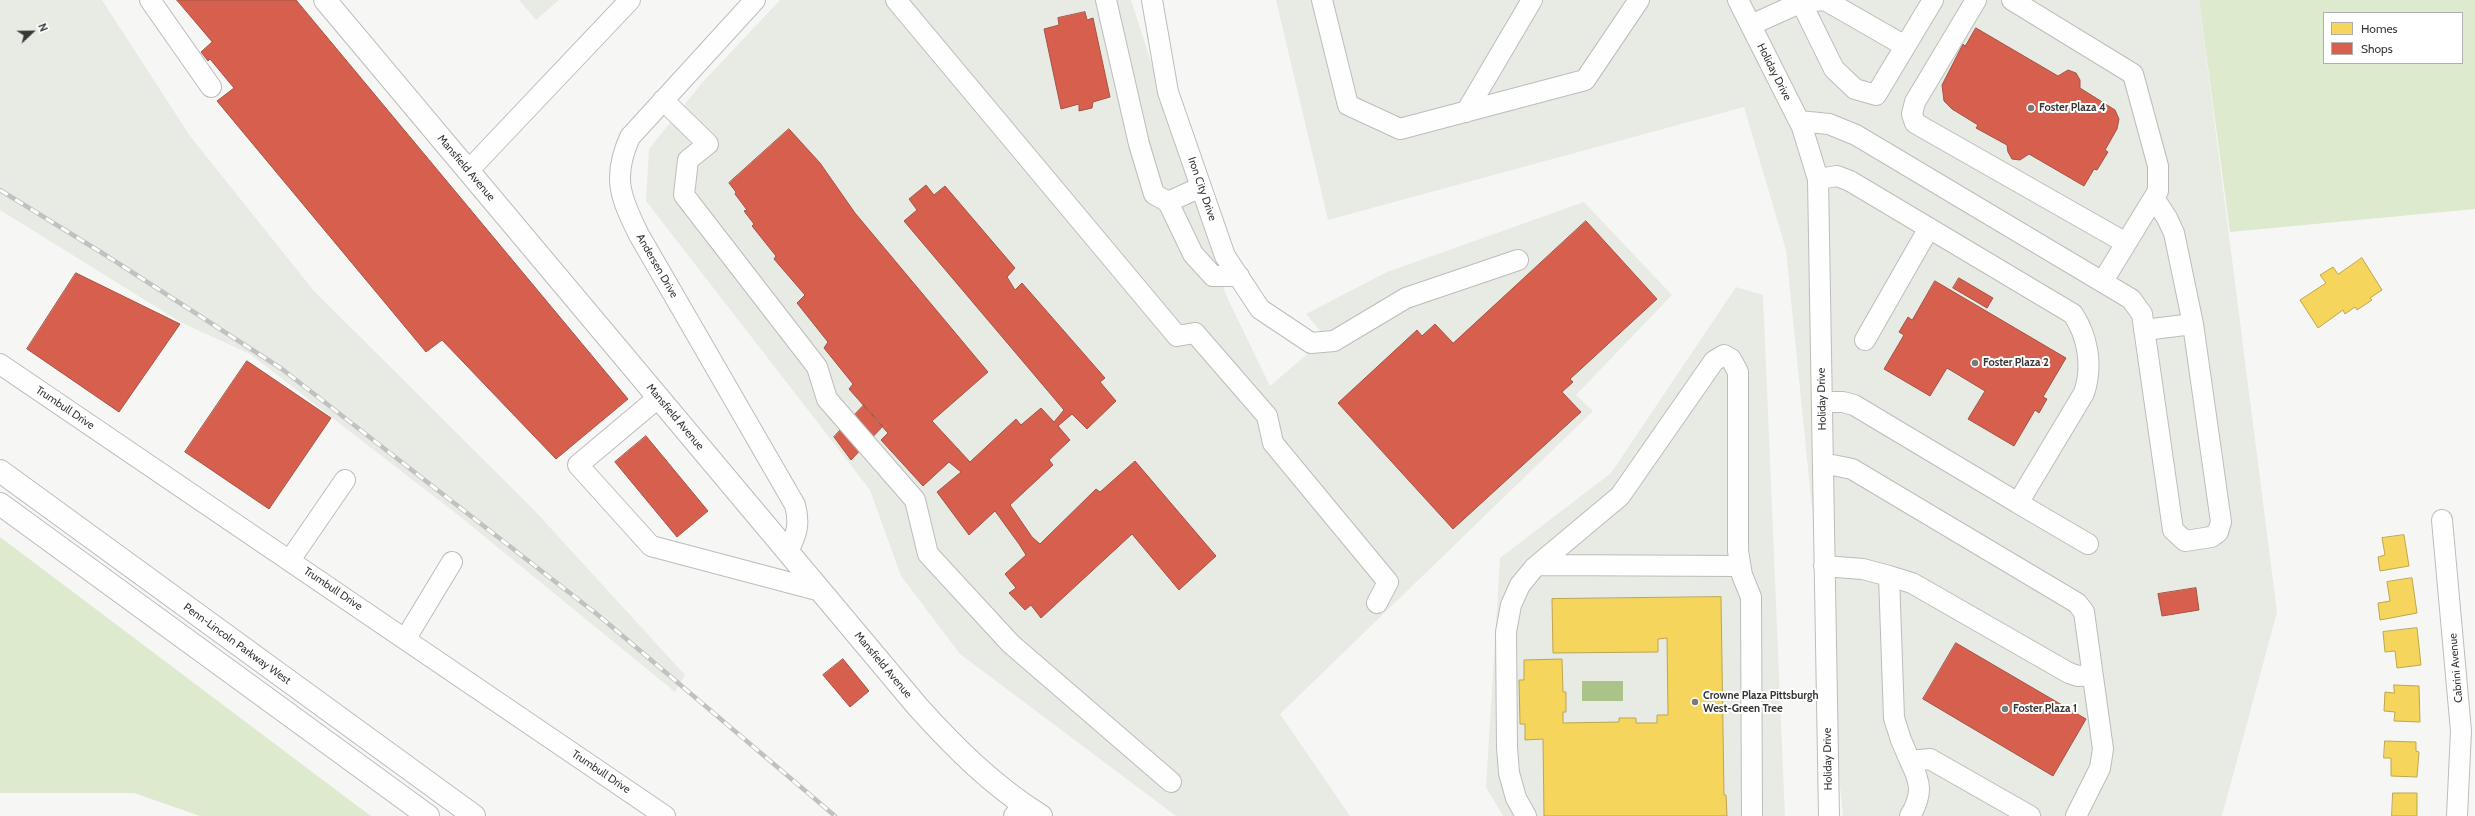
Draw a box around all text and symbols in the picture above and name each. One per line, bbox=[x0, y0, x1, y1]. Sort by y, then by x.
north arrow bbox=[12, 12, 52, 52]
legend bbox=[2323, 12, 2463, 64]
text: N bbox=[35, 21, 51, 34]
text: Homes bbox=[2361, 21, 2398, 36]
street label: Holiday Drive bbox=[1754, 41, 1794, 103]
text: Shops bbox=[2361, 41, 2393, 56]
place label: Foster Plaza 4 bbox=[2039, 101, 2106, 115]
marker: Foster Plaza 4 bbox=[2026, 103, 2036, 113]
street label: Mansfield Avenue bbox=[434, 132, 498, 204]
street label: Iron City Drive bbox=[1185, 155, 1219, 223]
street label: Andersen Drive bbox=[633, 232, 681, 300]
place label: Foster Plaza 2 bbox=[1983, 356, 2049, 370]
marker: Foster Plaza 2 bbox=[1970, 358, 1980, 368]
street label: Holiday Drive bbox=[1815, 368, 1829, 430]
street label: Mansfield Avenue bbox=[643, 381, 707, 453]
street label: Trumbull Drive bbox=[33, 384, 97, 432]
street label: Trumbull Drive bbox=[301, 565, 365, 613]
street label: Penn-Lincoln Parkway West bbox=[181, 601, 293, 687]
street label: Mansfield Avenue bbox=[851, 629, 915, 701]
street label: Cabrini Avenue bbox=[2446, 633, 2466, 703]
place label: Crowne Plaza Pittsburgh West-Green Tree bbox=[1703, 689, 1819, 715]
marker: Crowne Plaza Pittsburgh West-Green Tree bbox=[1690, 697, 1700, 707]
place label: Foster Plaza 1 bbox=[2013, 702, 2077, 716]
marker: Foster Plaza 1 bbox=[2000, 704, 2010, 714]
street label: Holiday Drive bbox=[1821, 728, 1835, 790]
street label: Trumbull Drive bbox=[569, 748, 633, 796]

